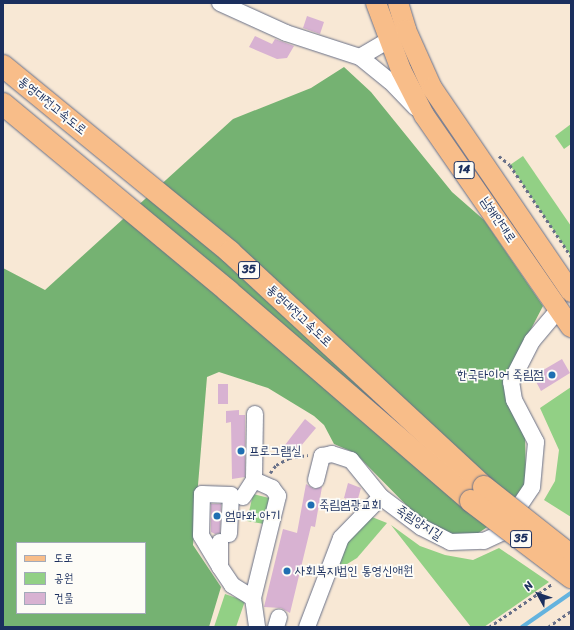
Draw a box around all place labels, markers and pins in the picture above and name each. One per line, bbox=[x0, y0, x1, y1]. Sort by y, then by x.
place label: 한국타이어 죽림점 bbox=[457, 367, 544, 383]
marker: 한국타이어 죽림점 bbox=[547, 370, 557, 380]
place label: 프로그램실 bbox=[249, 443, 301, 459]
marker: 프로그램실 bbox=[236, 446, 246, 456]
place label: 죽림염광교회 bbox=[319, 497, 382, 513]
marker: 죽림염광교회 bbox=[306, 500, 316, 510]
place label: 엄마와 아기 bbox=[225, 508, 281, 524]
marker: 엄마와 아기 bbox=[212, 511, 222, 521]
place label: 사회복지법인 통영신애원 bbox=[295, 563, 413, 579]
marker: 사회복지법인 통영신애원 bbox=[282, 566, 292, 576]

